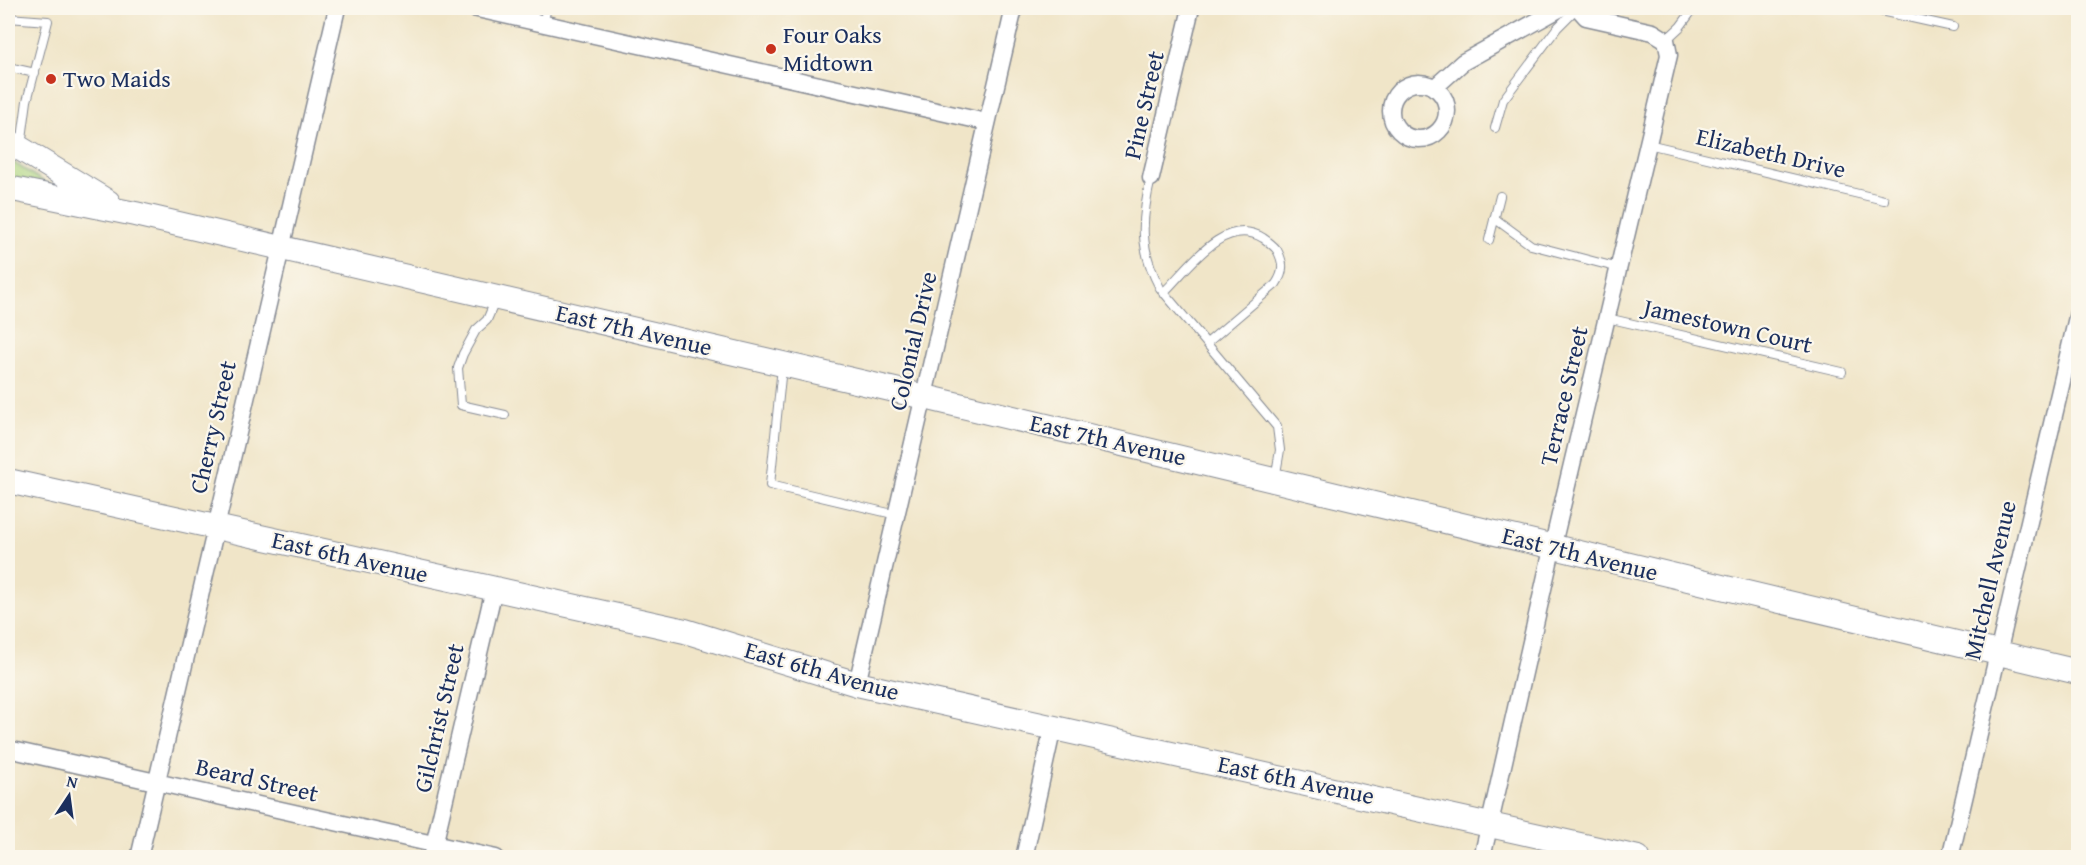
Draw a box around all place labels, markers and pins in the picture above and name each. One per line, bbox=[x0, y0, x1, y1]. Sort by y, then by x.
place label: Four Oaks Midtown bbox=[783, 17, 882, 80]
marker: Four Oaks Midtown bbox=[764, 42, 778, 56]
place label: Two Maids bbox=[63, 61, 171, 96]
marker: Two Maids bbox=[44, 72, 58, 86]

